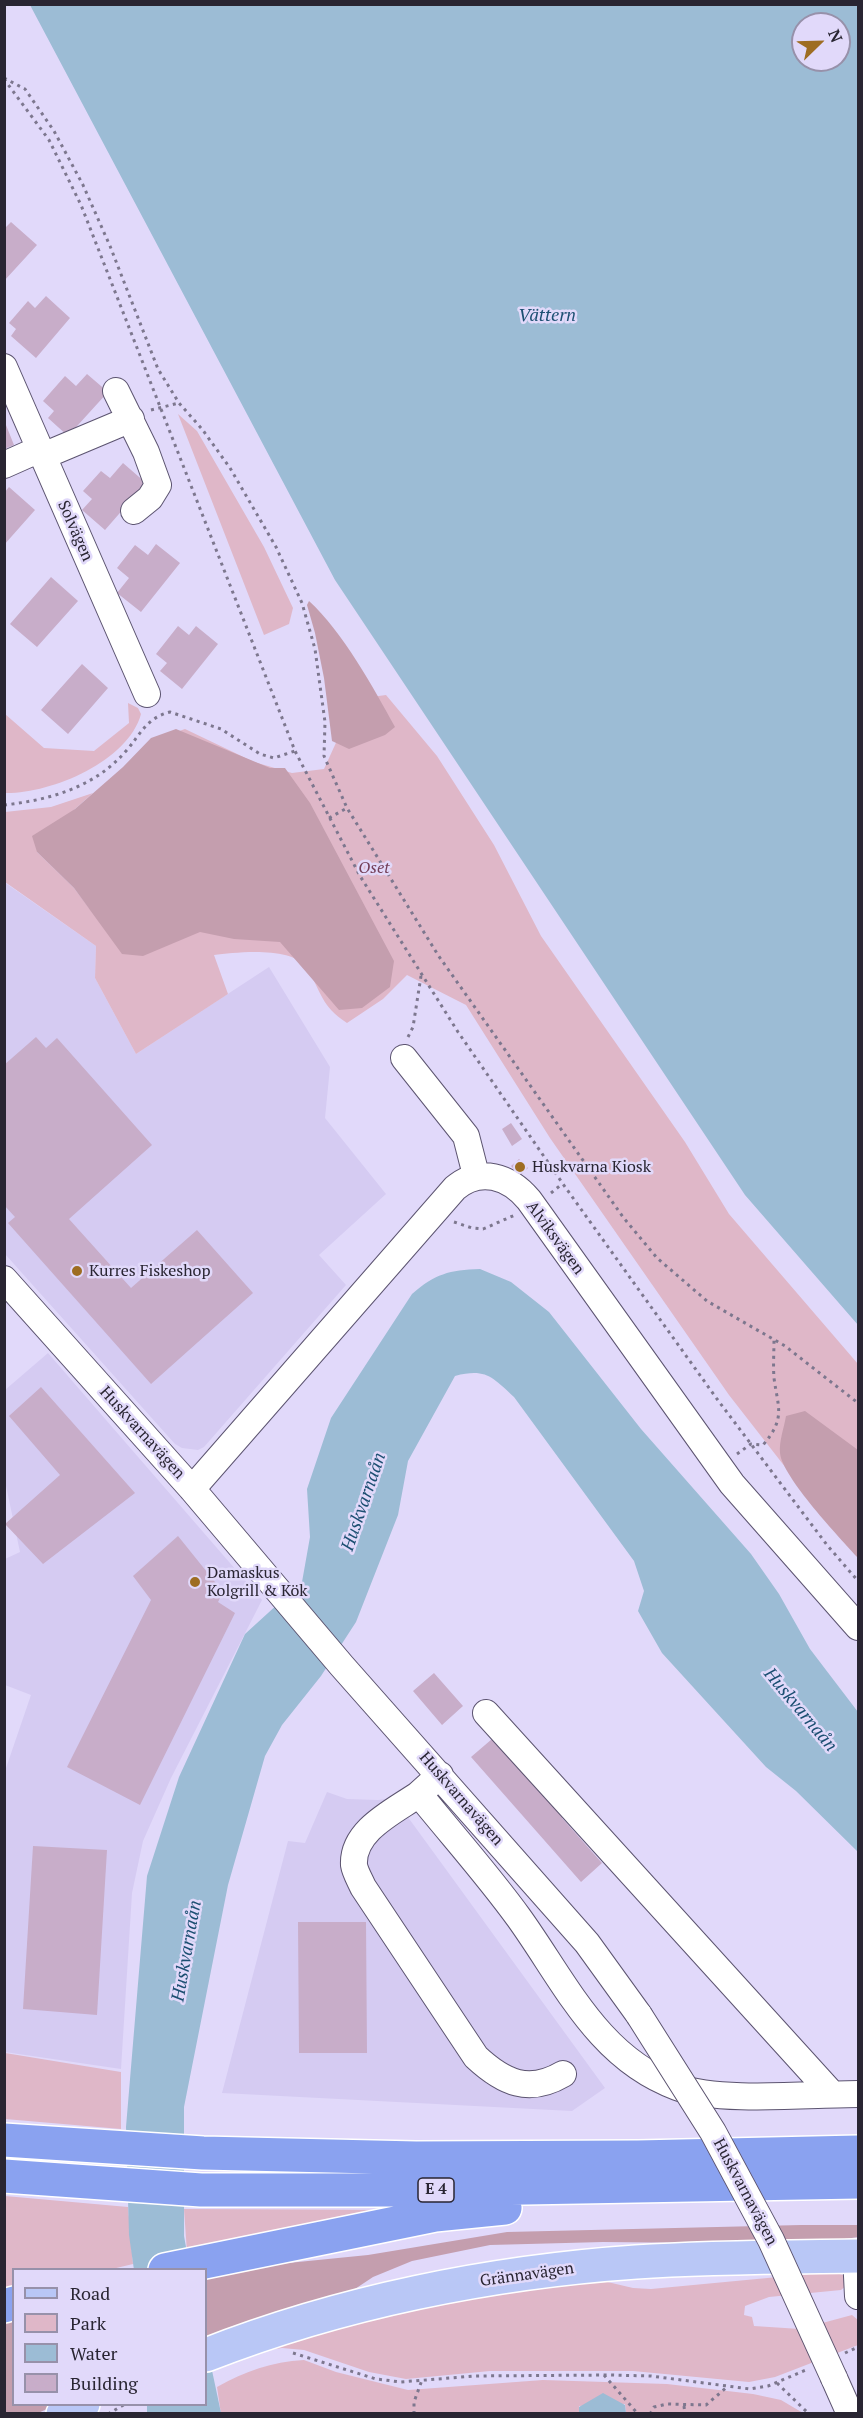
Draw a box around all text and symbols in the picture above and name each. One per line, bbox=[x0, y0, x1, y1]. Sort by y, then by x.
north arrow bbox=[791, 12, 851, 72]
text: N bbox=[823, 26, 848, 46]
water label: Vättern bbox=[518, 305, 576, 327]
street label: Solvägen bbox=[53, 498, 97, 564]
park label: Oset bbox=[358, 858, 390, 878]
place label: Huskvarna Kiosk bbox=[532, 1157, 651, 1177]
marker: Huskvarna Kiosk bbox=[513, 1160, 527, 1174]
street label: Alviksvägen bbox=[522, 1198, 588, 1278]
place label: Kurres Fiskeshop bbox=[89, 1261, 210, 1281]
marker: Kurres Fiskeshop bbox=[70, 1264, 84, 1278]
street label: Huskvarnavägen bbox=[95, 1383, 189, 1483]
water label: Huskvarnaån bbox=[337, 1450, 391, 1554]
place label: Damaskus Kolgrill & Kök bbox=[207, 1563, 308, 1601]
marker: Damaskus Kolgrill & Kök bbox=[188, 1575, 202, 1589]
water label: Huskvarnaån bbox=[759, 1664, 841, 1756]
street label: Huskvarnavägen bbox=[415, 1748, 507, 1850]
water label: Huskvarnaån bbox=[167, 1899, 207, 2003]
street label: Huskvarnavägen bbox=[709, 2135, 781, 2249]
road number: E 4 bbox=[418, 2178, 454, 2202]
street label: Grännavägen bbox=[479, 2259, 575, 2291]
legend bbox=[12, 2268, 207, 2406]
text: Road bbox=[70, 2281, 110, 2305]
text: Park bbox=[70, 2311, 106, 2335]
text: Water bbox=[70, 2341, 117, 2365]
text: Building bbox=[70, 2371, 138, 2395]

